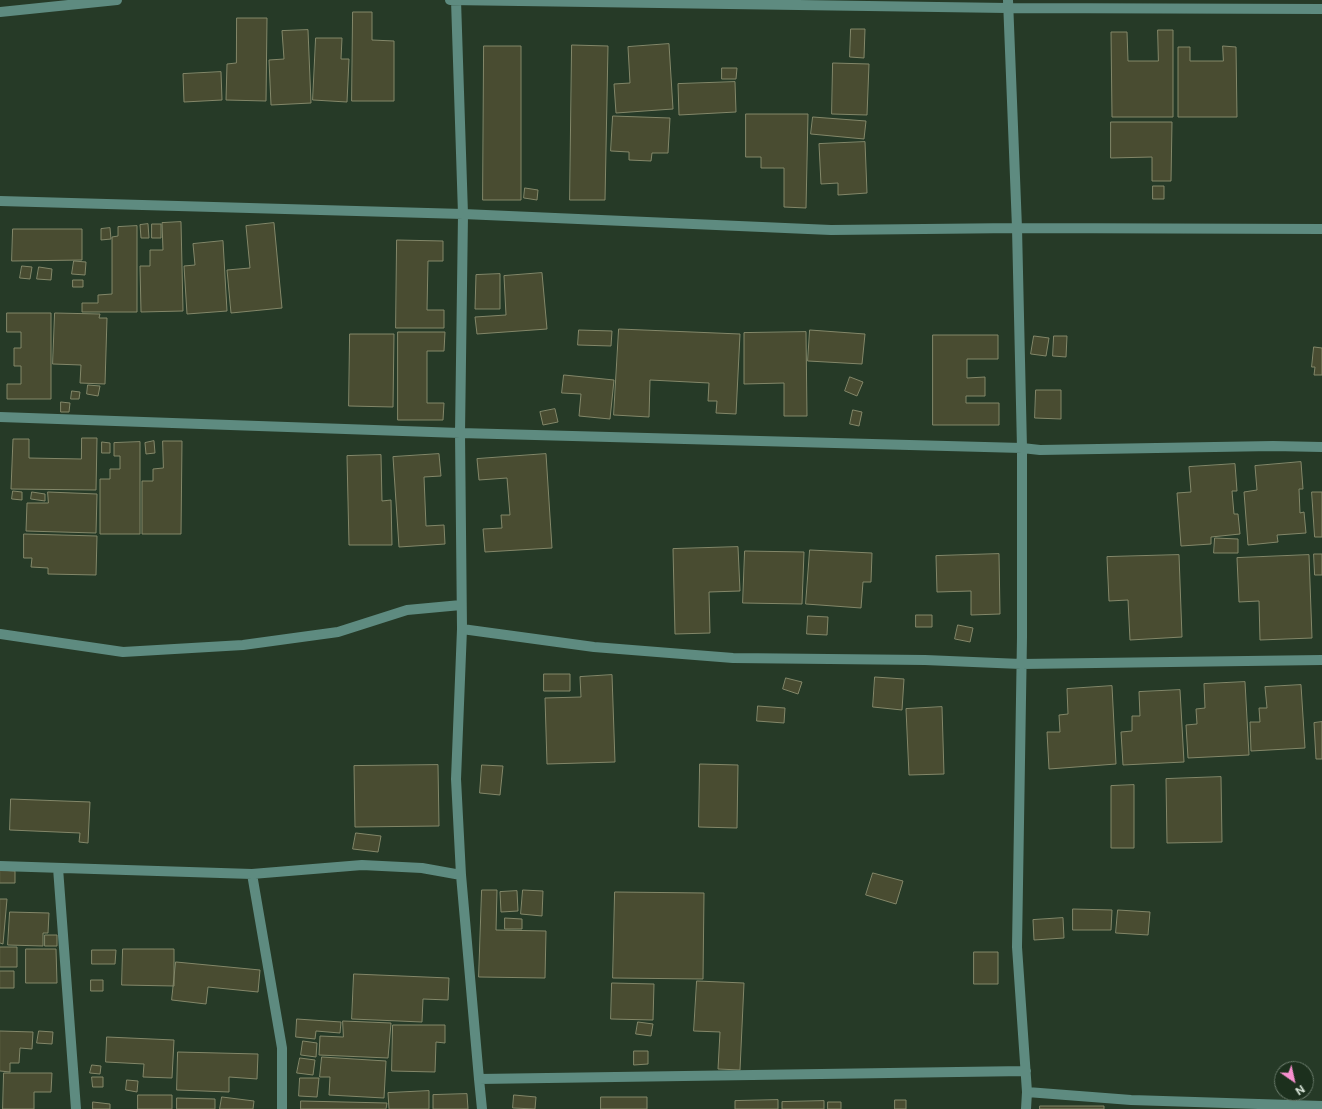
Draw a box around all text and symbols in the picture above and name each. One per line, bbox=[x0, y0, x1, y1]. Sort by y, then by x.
north arrow bbox=[1274, 1061, 1314, 1101]
text: N bbox=[1293, 1083, 1307, 1097]

